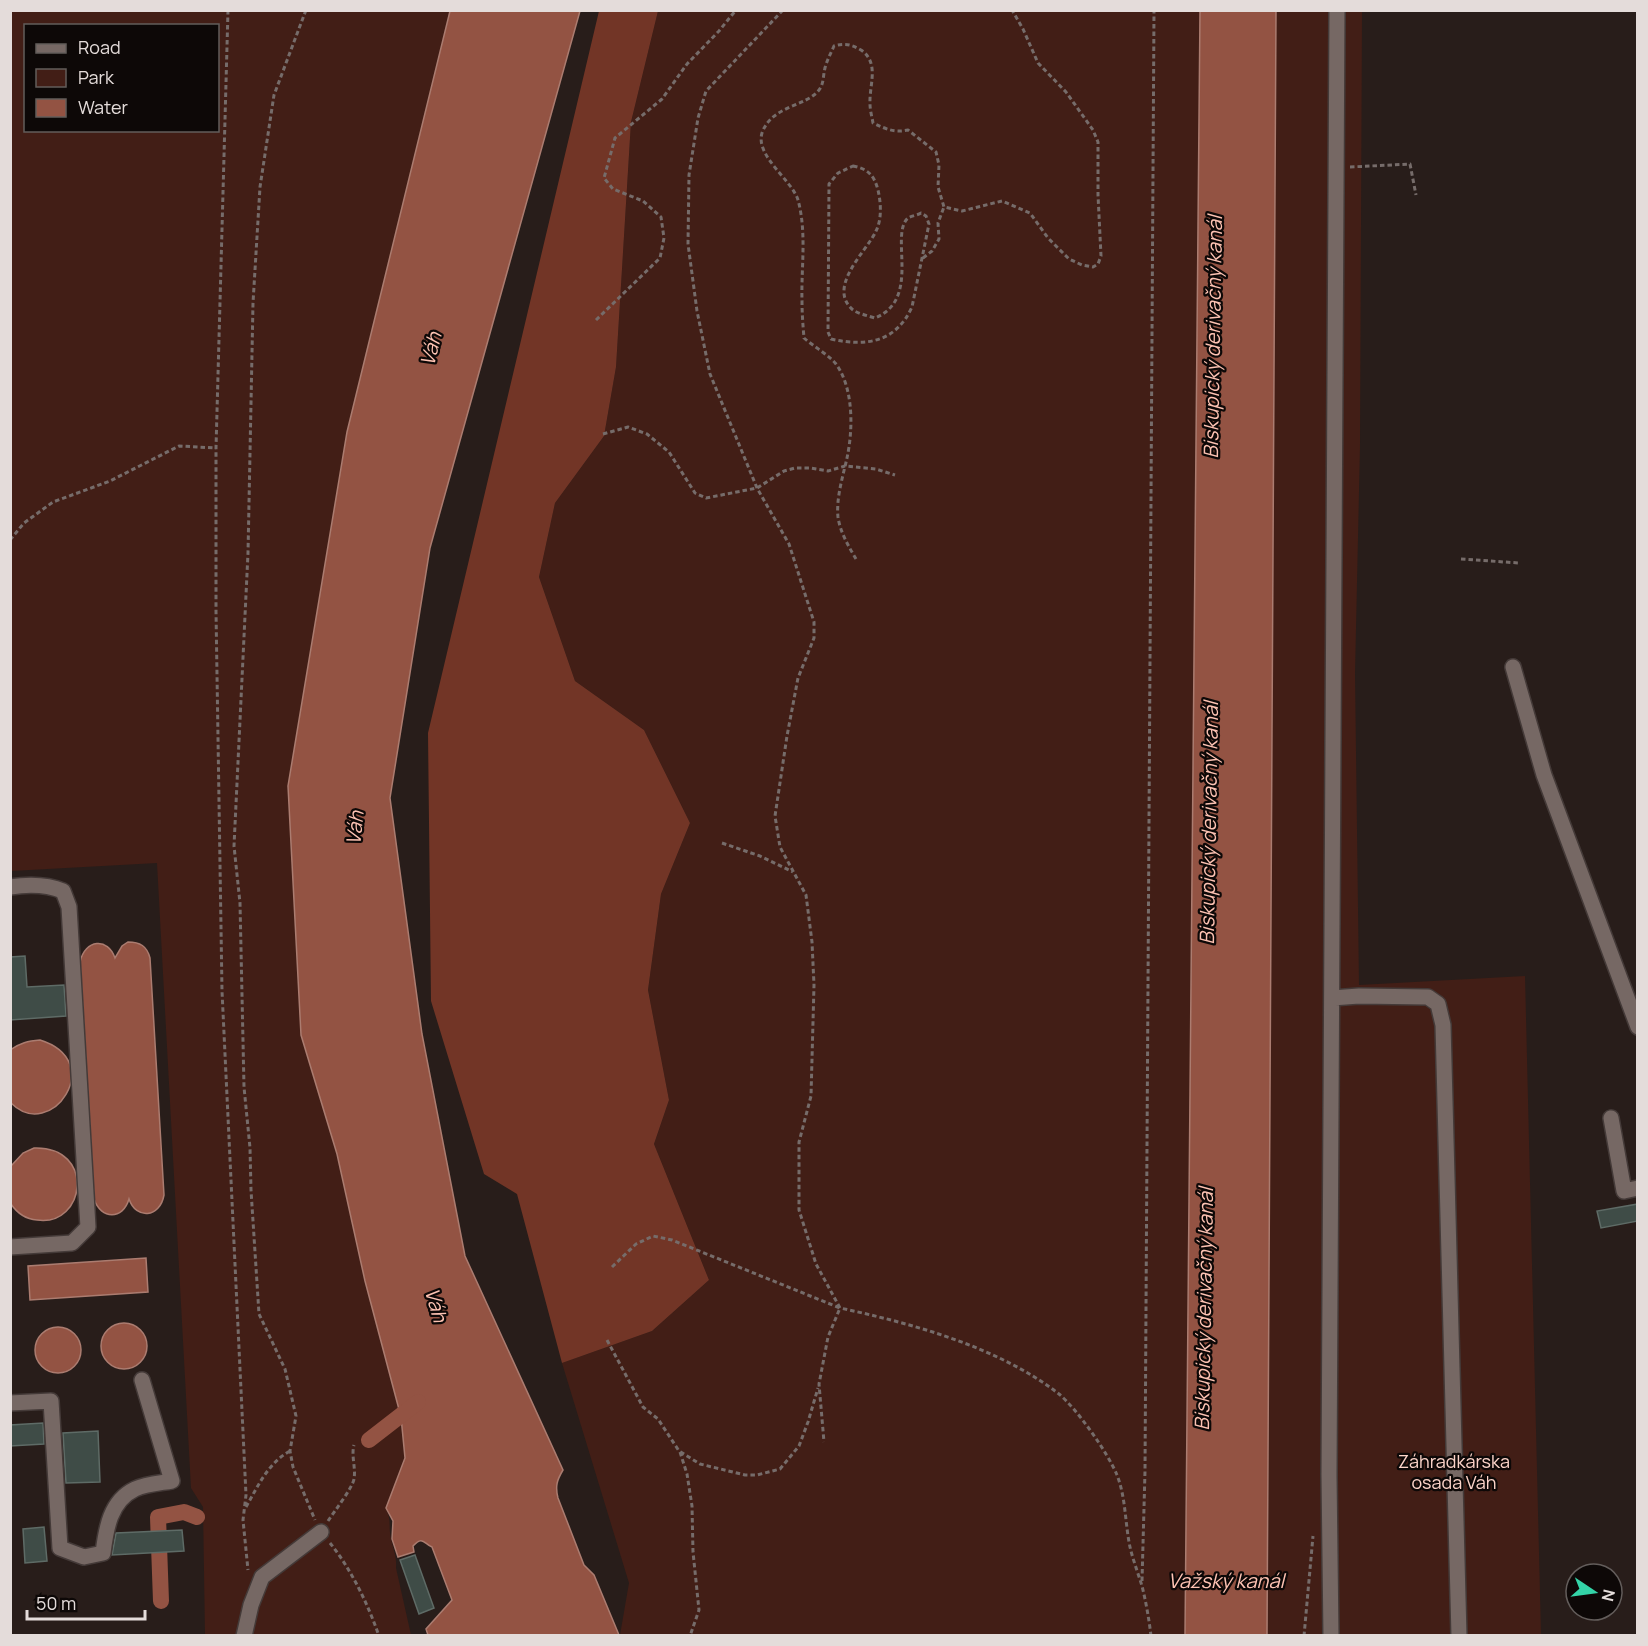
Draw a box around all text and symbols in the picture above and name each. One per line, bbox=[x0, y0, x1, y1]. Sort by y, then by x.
legend bbox=[24, 24, 219, 132]
text: Road bbox=[78, 35, 121, 59]
text: Park bbox=[78, 65, 115, 89]
text: Water bbox=[78, 95, 128, 119]
water label: Biskupický derivačný kanál bbox=[1197, 213, 1228, 459]
water label: Váh bbox=[413, 328, 448, 369]
water label: Biskupický derivačný kanál bbox=[1193, 699, 1224, 945]
water label: Váh bbox=[339, 808, 370, 846]
water label: Biskupický derivačný kanál bbox=[1188, 1185, 1219, 1431]
water label: Váh bbox=[419, 1285, 454, 1326]
park label: Záhradkárska osada Váh bbox=[1398, 1449, 1510, 1494]
north arrow bbox=[1564, 1562, 1624, 1622]
water label: Važský kanál bbox=[1168, 1567, 1287, 1594]
scale bar bbox=[27, 1583, 146, 1621]
text: N bbox=[1597, 1587, 1621, 1603]
text: 50 m bbox=[36, 1591, 76, 1615]

